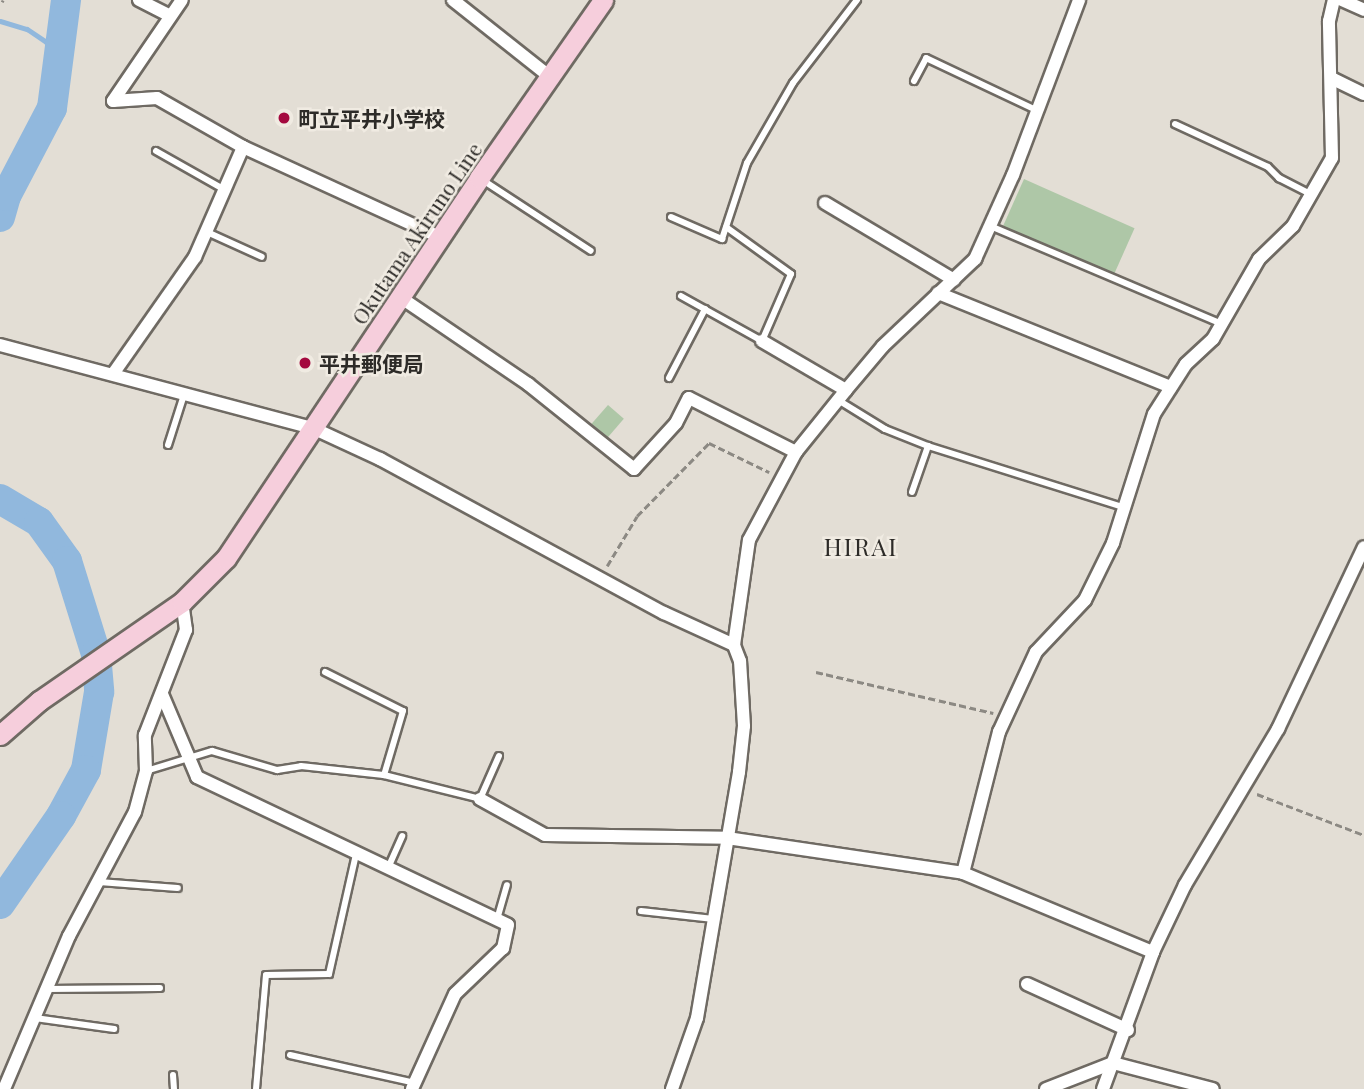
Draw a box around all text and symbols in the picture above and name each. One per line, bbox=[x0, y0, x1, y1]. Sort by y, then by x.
place label: 町立平井小学校 bbox=[298, 105, 445, 131]
marker: 町立平井小学校 bbox=[276, 110, 292, 126]
street label: Okutama Akiruno Line bbox=[346, 137, 486, 329]
place label: 平井郵便局 bbox=[319, 350, 424, 376]
marker: 平井郵便局 bbox=[297, 355, 313, 371]
district label: HIRAI bbox=[824, 533, 898, 561]

